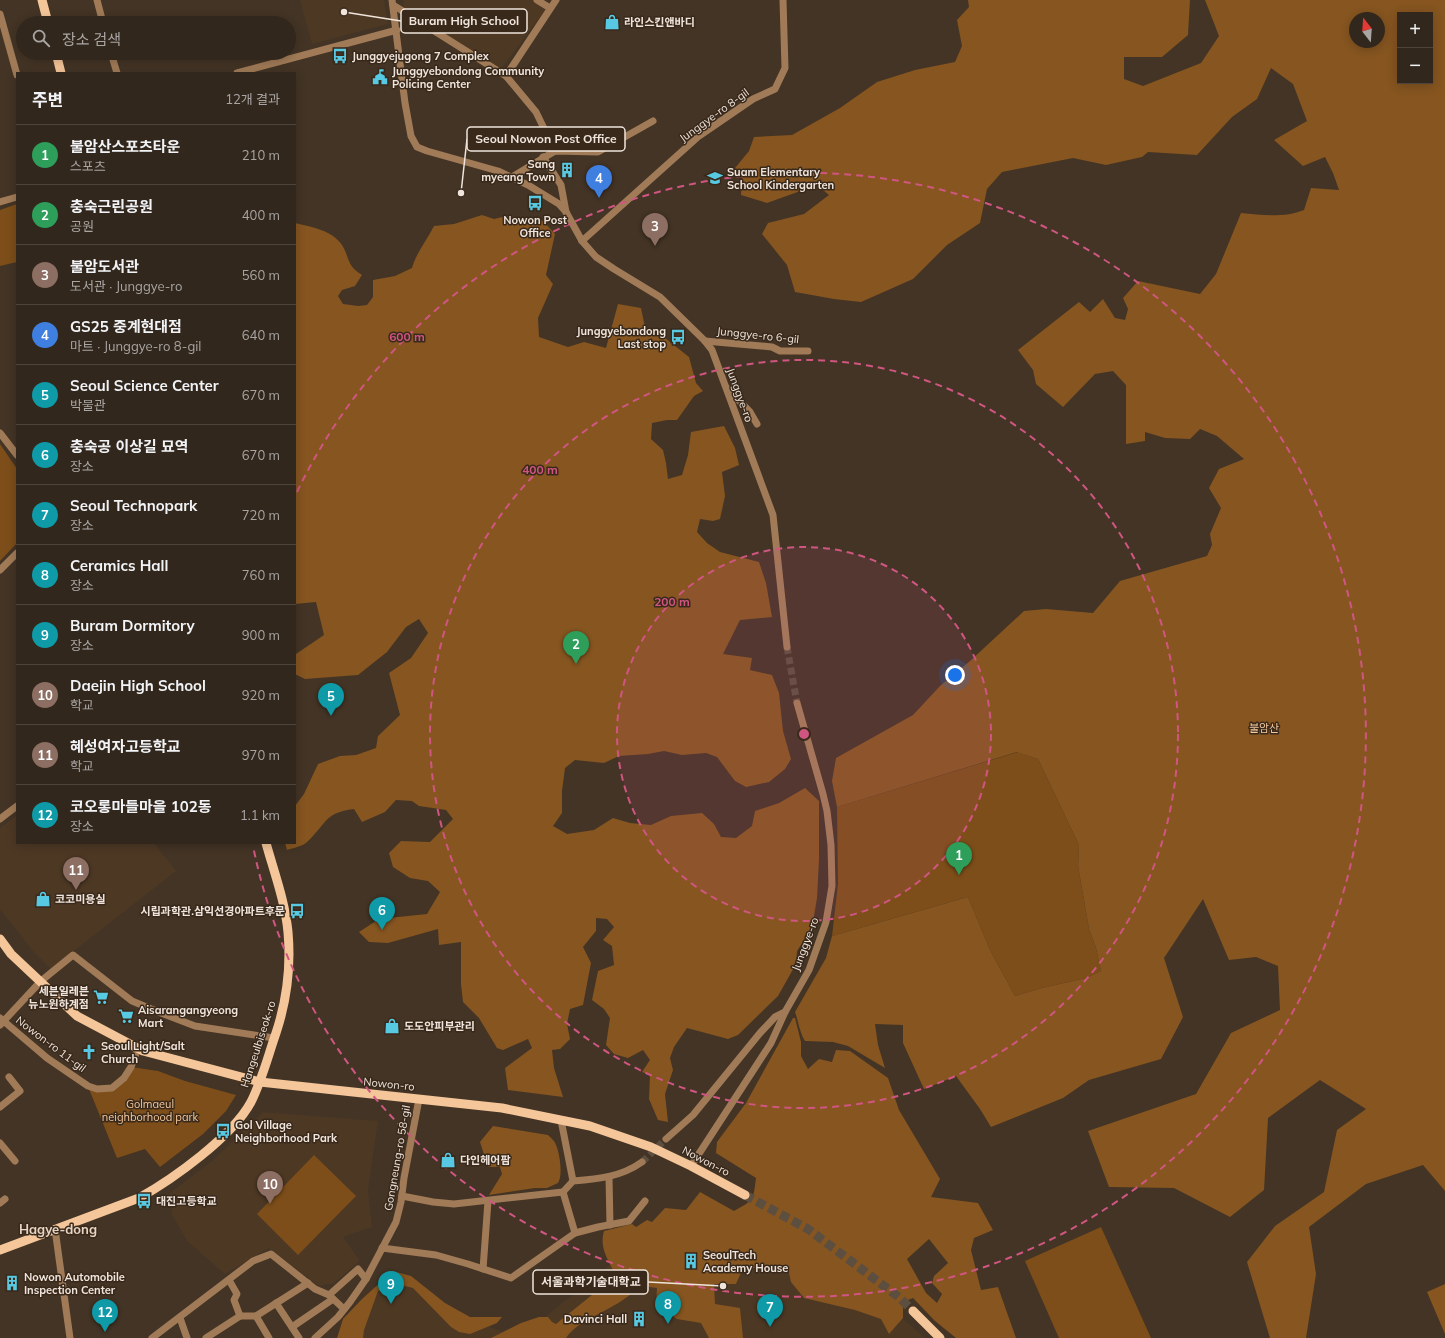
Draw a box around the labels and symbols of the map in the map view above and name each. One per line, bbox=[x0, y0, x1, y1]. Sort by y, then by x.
callout: Buram High School bbox=[401, 9, 527, 33]
north arrow bbox=[1349, 12, 1385, 48]
text: Buram High School bbox=[409, 13, 519, 28]
shop icon: 라인스킨앤바디 bbox=[603, 13, 621, 31]
place label: 라인스킨앤바디 bbox=[624, 15, 695, 29]
bus stop icon: Junggyejugong 7 Complex bbox=[331, 47, 349, 65]
place label: Junggyejugong 7 Complex bbox=[352, 49, 490, 63]
place label: Junggyebondong Community Policing Center bbox=[392, 64, 544, 91]
public building icon: Junggyebondong Community Policing Center bbox=[371, 68, 389, 86]
street label: Junggye-ro 8-gil bbox=[676, 85, 752, 145]
callout: Seoul Nowon Post Office bbox=[467, 127, 625, 151]
text: Seoul Nowon Post Office bbox=[475, 131, 617, 146]
place label: Sang myeang Town bbox=[481, 157, 555, 184]
building icon: Sang myeang Town bbox=[558, 161, 576, 179]
pin: 4 bbox=[586, 165, 612, 198]
place label: Suam Elementary School Kindergarten bbox=[727, 165, 834, 192]
school or university icon: Suam Elementary School Kindergarten bbox=[706, 169, 724, 187]
bus stop icon: Nowon Post Office bbox=[526, 194, 544, 212]
place label: Nowon Post Office bbox=[503, 213, 567, 240]
pin: 3 bbox=[642, 213, 668, 246]
place label: Junggyebondong Last stop bbox=[576, 324, 666, 351]
street label: Junggye-ro 6-gil bbox=[716, 324, 800, 346]
bus stop icon: Junggyebondong Last stop bbox=[669, 328, 687, 346]
text: 600 m bbox=[389, 329, 425, 344]
street label: Junggye-ro bbox=[724, 366, 756, 424]
text: 400 m bbox=[522, 462, 558, 477]
text: 200 m bbox=[654, 594, 690, 609]
pin: 2 bbox=[563, 631, 589, 664]
your location bbox=[945, 665, 965, 685]
pin: 5 bbox=[318, 683, 344, 716]
park label: 불암산 bbox=[1249, 721, 1279, 735]
centre of rings bbox=[797, 727, 811, 741]
pin: 1 bbox=[946, 842, 972, 875]
pin: 11 bbox=[63, 857, 89, 890]
shop icon: 코코미용실 bbox=[34, 890, 52, 908]
place label: 코코미용실 bbox=[55, 892, 106, 906]
pin: 6 bbox=[369, 897, 395, 930]
bus stop icon: 시립과학관.삼익선경아파트후문 bbox=[288, 902, 306, 920]
place label: 시립과학관.삼익선경아파트후문 bbox=[141, 904, 285, 918]
street label: Junggye-ro bbox=[788, 915, 822, 973]
place label: 세븐일레븐 뉴노원하계점 bbox=[28, 984, 89, 1011]
supermarket icon: 세븐일레븐 뉴노원하계점 bbox=[92, 988, 110, 1006]
street label: Hangeulbiseok-ro bbox=[237, 999, 279, 1089]
place label: Aisarangangyeong Mart bbox=[138, 1003, 238, 1030]
supermarket icon: Aisarangangyeong Mart bbox=[117, 1007, 135, 1025]
street label: Nowon-ro 11-gil bbox=[13, 1013, 89, 1075]
shop icon: 도도안피부관리 bbox=[383, 1017, 401, 1035]
place label: 도도안피부관리 bbox=[404, 1019, 475, 1033]
place label: Seoul Light/Salt Church bbox=[101, 1039, 185, 1066]
church icon: Seoul Light/Salt Church bbox=[80, 1043, 98, 1061]
street label: Nowon-ro bbox=[363, 1074, 415, 1094]
park label: Golmaeul neighborhood park bbox=[102, 1097, 199, 1124]
street label: Gongneung-ro 58-gil bbox=[381, 1104, 413, 1212]
place label: Gol Village Neighborhood Park bbox=[235, 1118, 338, 1145]
bus stop icon: Gol Village Neighborhood Park bbox=[214, 1122, 232, 1140]
street label: Nowon-ro bbox=[680, 1143, 732, 1179]
shop icon: 다인헤어팜 bbox=[439, 1151, 457, 1169]
place label: 다인헤어팜 bbox=[460, 1153, 511, 1167]
pin: 10 bbox=[257, 1171, 283, 1204]
bus stop icon: 대진고등학교 bbox=[135, 1192, 153, 1210]
place label: 대진고등학교 bbox=[156, 1194, 217, 1208]
district label: Hagye-dong bbox=[19, 1221, 97, 1238]
place label: SeoulTech Academy House bbox=[703, 1248, 788, 1275]
building icon: SeoulTech Academy House bbox=[682, 1252, 700, 1270]
place label: Nowon Automobile Inspection Center bbox=[24, 1270, 125, 1297]
callout: 서울과학기술대학교 bbox=[533, 1270, 648, 1294]
pin: 9 bbox=[378, 1271, 404, 1304]
building icon: Nowon Automobile Inspection Center bbox=[3, 1274, 21, 1292]
text: 서울과학기술대학교 bbox=[541, 1274, 641, 1289]
pin: 8 bbox=[655, 1291, 681, 1324]
pin: 7 bbox=[757, 1294, 783, 1327]
pin: 12 bbox=[92, 1299, 118, 1332]
building icon: Davinci Hall bbox=[630, 1310, 648, 1328]
place label: Davinci Hall bbox=[564, 1312, 627, 1326]

